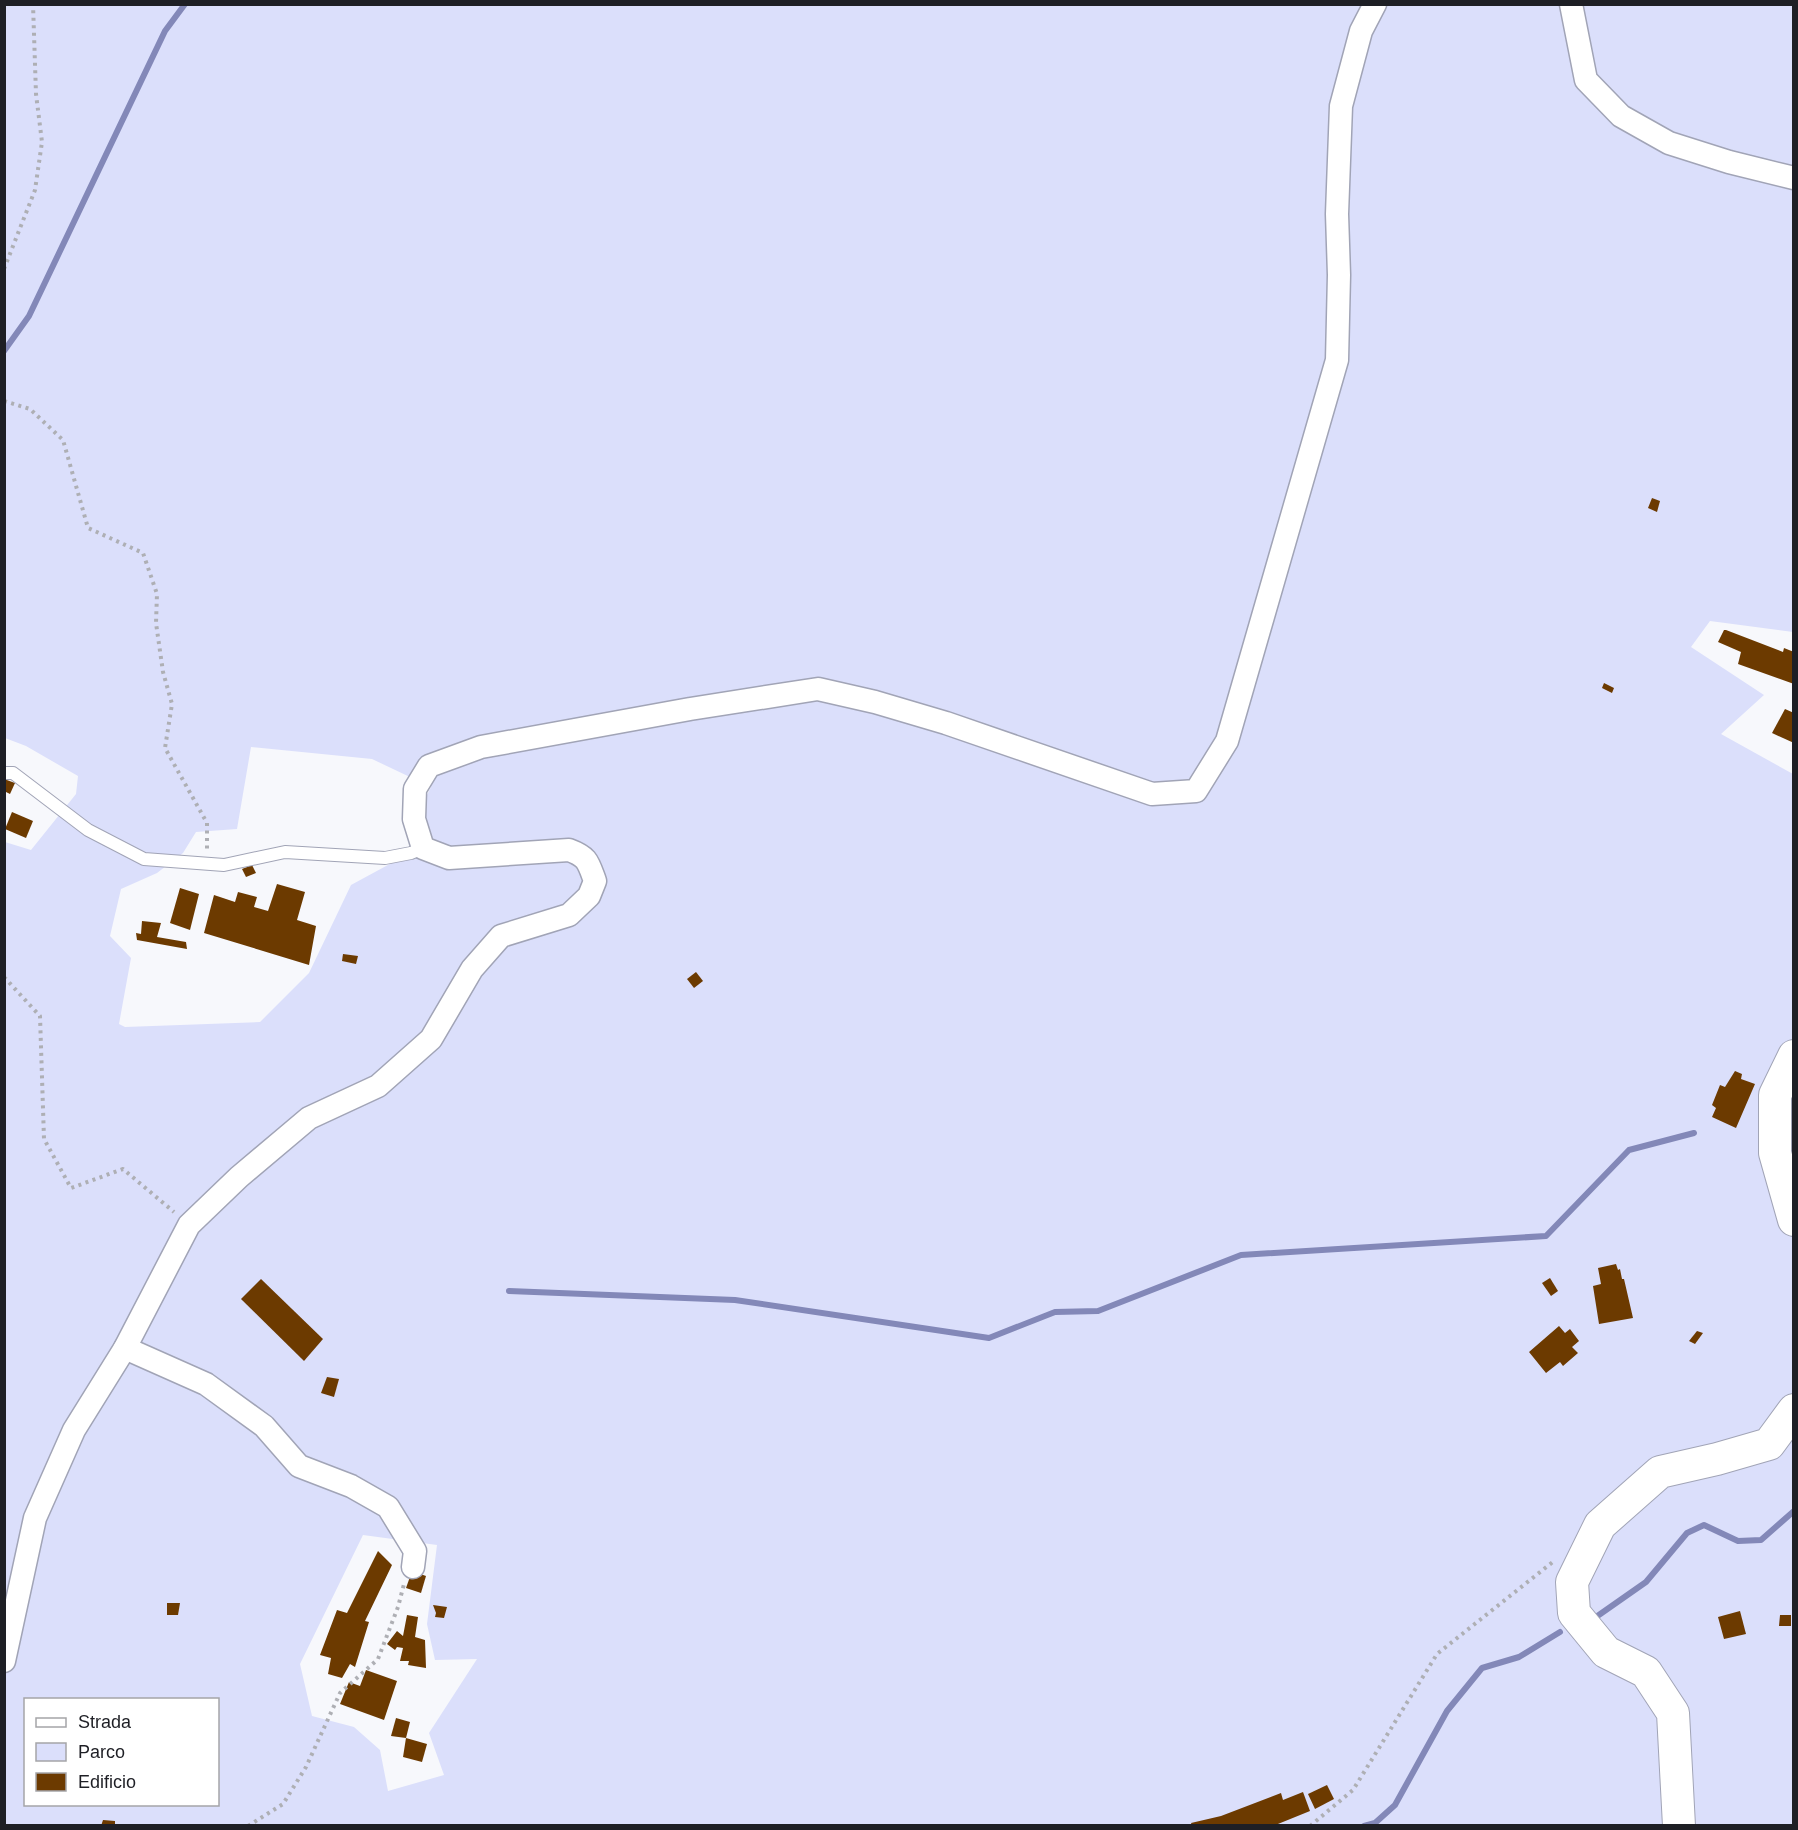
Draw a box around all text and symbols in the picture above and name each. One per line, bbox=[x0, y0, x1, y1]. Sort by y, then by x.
legend bbox=[24, 1698, 219, 1806]
text: Strada bbox=[78, 1712, 132, 1732]
text: Parco bbox=[78, 1742, 125, 1762]
text: Edificio bbox=[78, 1772, 136, 1792]

